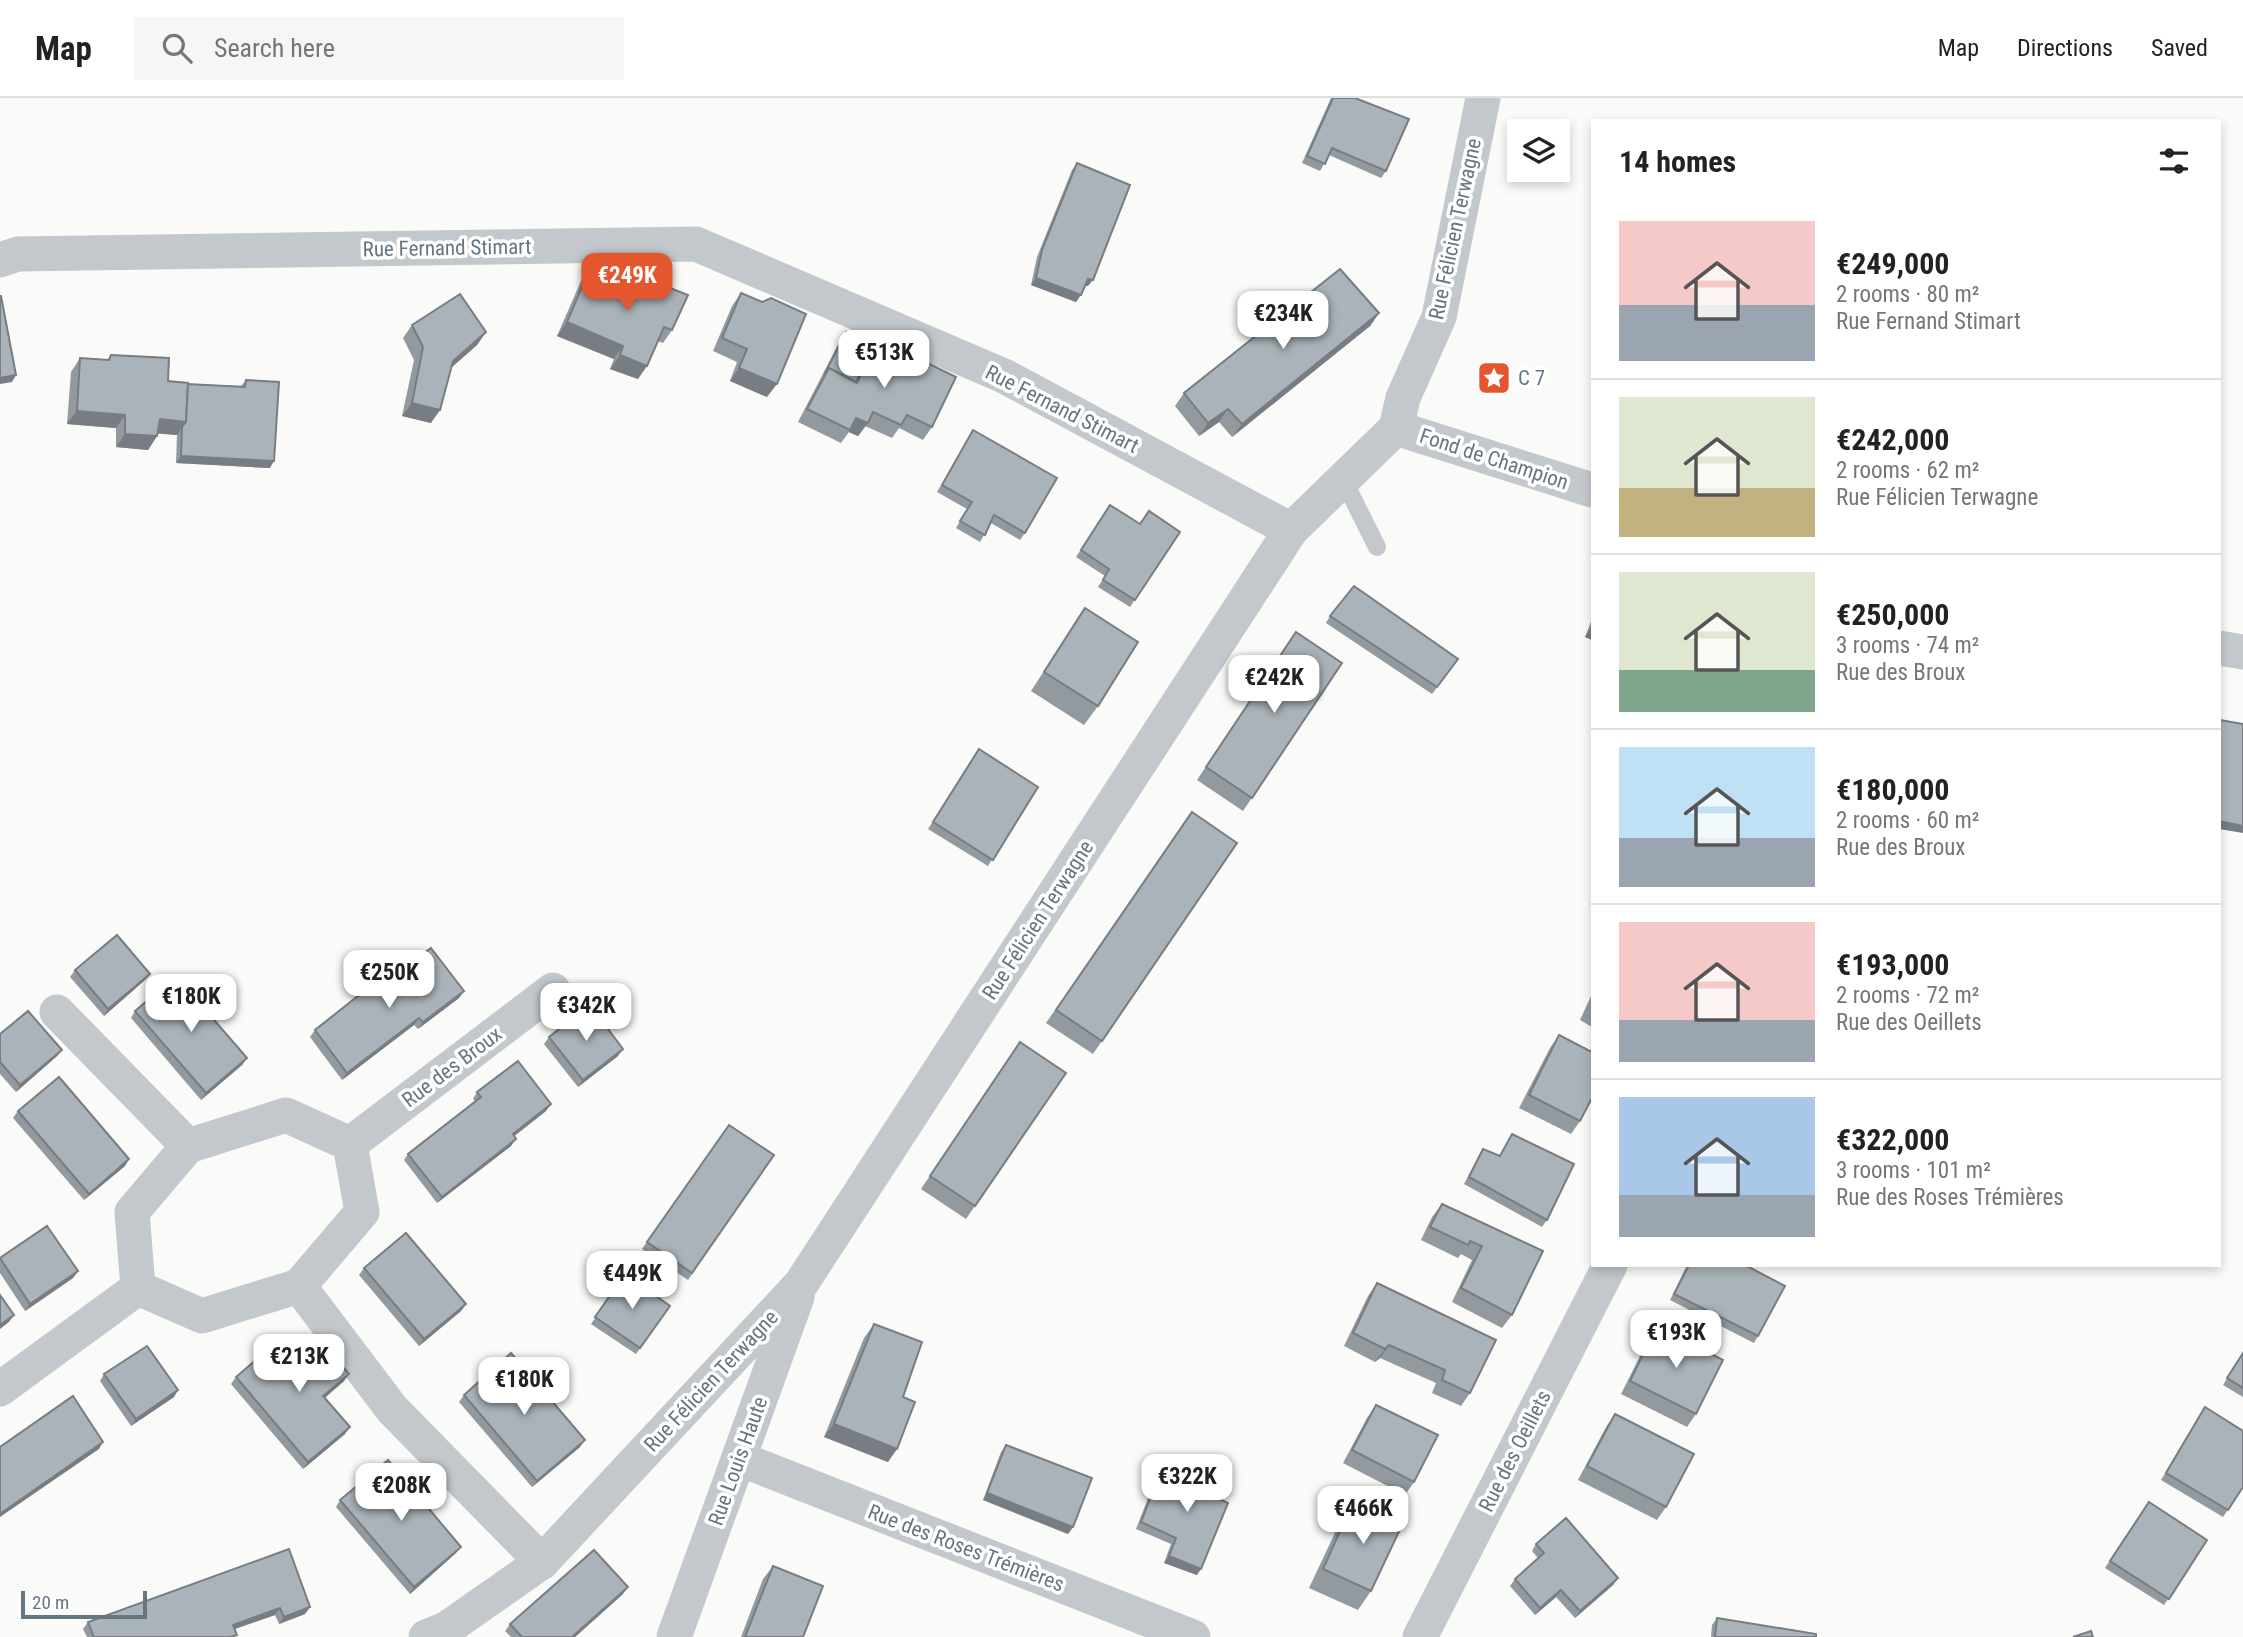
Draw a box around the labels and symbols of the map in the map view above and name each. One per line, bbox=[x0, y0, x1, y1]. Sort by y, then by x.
street label: Rue Félicien Terwagne bbox=[1424, 136, 1486, 322]
street label: Rue Fernand Stimart bbox=[362, 235, 532, 261]
pin: €249K bbox=[578, 254, 676, 313]
pin: €234K bbox=[1234, 292, 1332, 351]
pin: €513K bbox=[835, 330, 933, 390]
place icon: C 7 bbox=[1475, 359, 1513, 397]
street label: Rue Fernand Stimart bbox=[981, 360, 1143, 458]
place label: C 7 bbox=[1518, 366, 1545, 390]
street label: Fond de Champion bbox=[1417, 424, 1571, 494]
pin: €242K bbox=[1225, 656, 1323, 715]
street label: Rue Félicien Terwagne bbox=[978, 836, 1098, 1004]
pin: €250K bbox=[340, 950, 438, 1010]
pin: €180K bbox=[142, 974, 240, 1034]
pin: €342K bbox=[537, 984, 635, 1043]
street label: Rue des Broux bbox=[398, 1022, 506, 1112]
pin: €449K bbox=[583, 1252, 681, 1311]
street label: Rue Félicien Terwagne bbox=[639, 1305, 783, 1457]
pin: €193K bbox=[1627, 1310, 1725, 1370]
pin: €213K bbox=[250, 1334, 348, 1394]
pin: €180K bbox=[475, 1358, 573, 1417]
street label: Rue des Oeillets bbox=[1474, 1386, 1556, 1516]
street label: Rue Louis Haute bbox=[704, 1393, 772, 1529]
pin: €322K bbox=[1138, 1454, 1236, 1514]
pin: €208K bbox=[352, 1464, 450, 1523]
pin: €466K bbox=[1314, 1486, 1412, 1546]
street label: Rue des Roses Trémières bbox=[865, 1500, 1067, 1596]
scale bar bbox=[21, 1588, 147, 1620]

